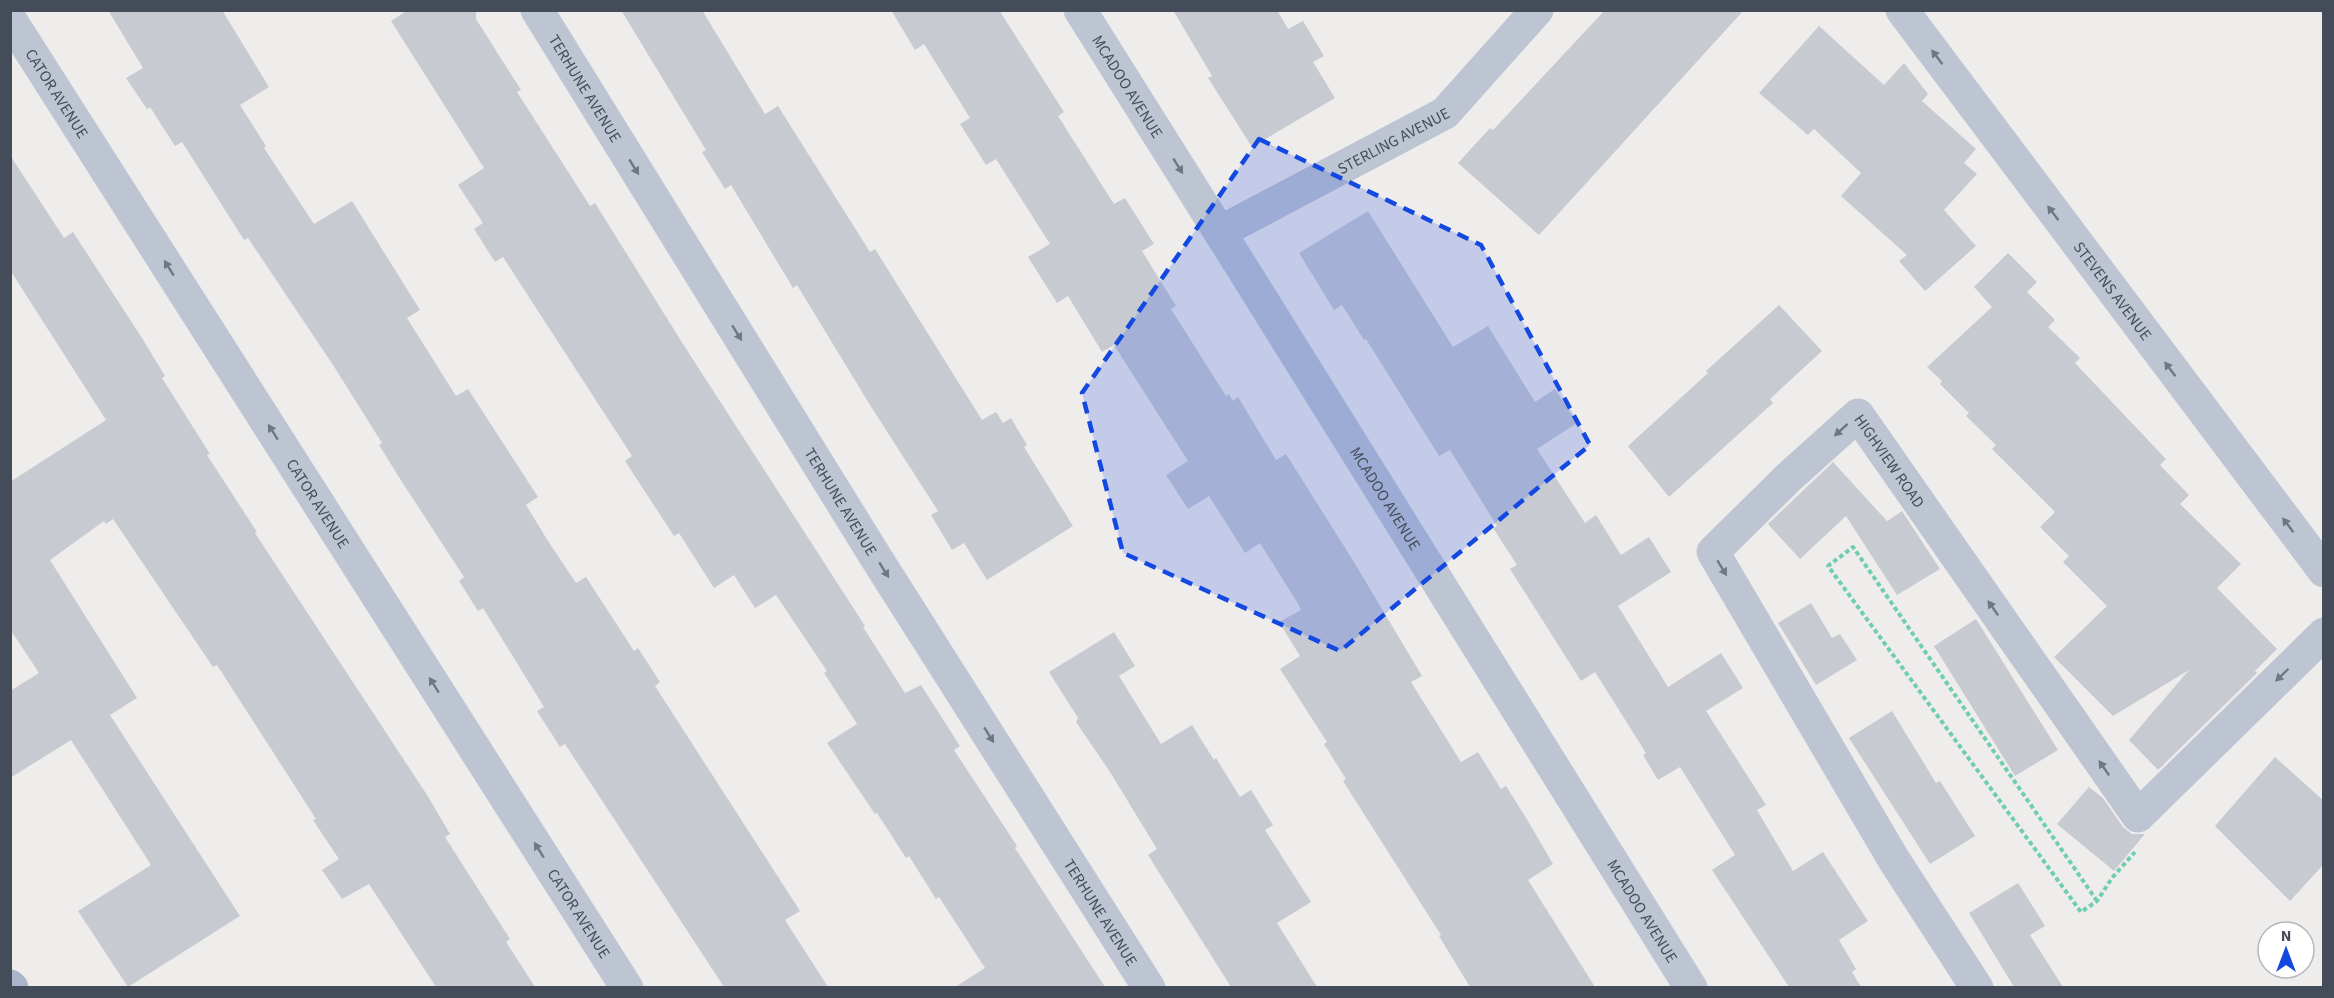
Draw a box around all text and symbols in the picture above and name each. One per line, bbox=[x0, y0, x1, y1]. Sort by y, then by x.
street label: TERHUNE AVENUE bbox=[543, 31, 626, 147]
street label: MCADOO AVENUE bbox=[1086, 31, 1168, 143]
street label: CATOR AVENUE bbox=[20, 45, 93, 143]
one-way arrow bbox=[1931, 49, 1943, 64]
street label: STERLING AVENUE bbox=[1334, 103, 1454, 180]
one-way arrow bbox=[1173, 158, 1184, 175]
one-way arrow bbox=[629, 159, 640, 175]
one-way arrow bbox=[2048, 206, 2060, 221]
street label: STEVENS AVENUE bbox=[2068, 237, 2157, 345]
one-way arrow bbox=[163, 259, 174, 276]
one-way arrow bbox=[731, 325, 742, 341]
one-way arrow bbox=[2165, 362, 2177, 377]
street label: HIGHVIEW ROAD bbox=[1849, 410, 1930, 513]
one-way arrow bbox=[1834, 423, 1849, 437]
one-way arrow bbox=[268, 424, 279, 440]
street label: MCADOO AVENUE bbox=[1344, 443, 1425, 555]
street label: TERHUNE AVENUE bbox=[799, 444, 882, 560]
street label: CATOR AVENUE bbox=[281, 455, 354, 553]
one-way arrow bbox=[2282, 517, 2294, 533]
one-way arrow bbox=[1717, 560, 1727, 577]
one-way arrow bbox=[878, 562, 889, 578]
one-way arrow bbox=[1988, 600, 1999, 616]
one-way arrow bbox=[2275, 667, 2289, 681]
one-way arrow bbox=[429, 677, 440, 693]
one-way arrow bbox=[983, 727, 994, 743]
one-way arrow bbox=[2098, 760, 2110, 776]
one-way arrow bbox=[533, 842, 545, 858]
street label: TERHUNE AVENUE bbox=[1058, 855, 1142, 971]
street label: MCADOO AVENUE bbox=[1601, 855, 1682, 967]
street label: CATOR AVENUE bbox=[542, 865, 615, 963]
north arrow bbox=[2256, 920, 2316, 980]
text: N bbox=[2281, 925, 2291, 947]

